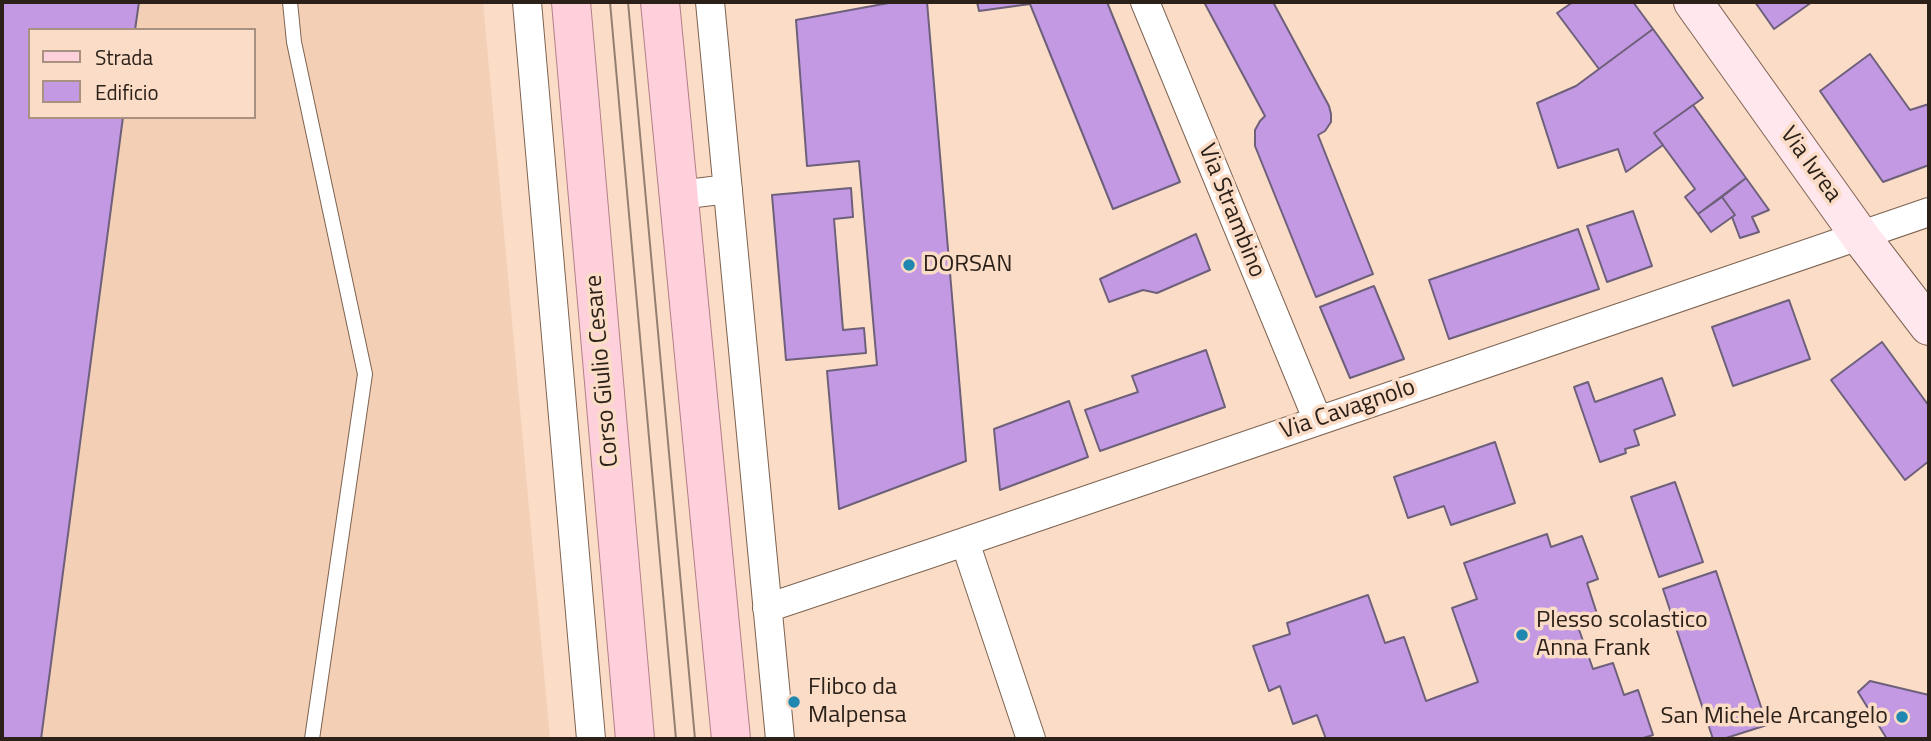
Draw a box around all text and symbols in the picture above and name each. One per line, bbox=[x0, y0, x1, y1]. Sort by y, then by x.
legend bbox=[28, 28, 256, 119]
text: Strada bbox=[95, 41, 153, 73]
text: Edificio bbox=[95, 76, 159, 108]
street label: Via Ivrea bbox=[1773, 122, 1847, 208]
street label: Via Strambino bbox=[1191, 140, 1271, 282]
place label: DORSAN bbox=[923, 251, 1012, 279]
marker: DORSAN bbox=[901, 257, 917, 273]
street label: Corso Giulio Cesare bbox=[580, 274, 626, 468]
street label: Via Cavagnolo bbox=[1277, 373, 1419, 447]
place label: Plesso scolastico Anna Frank bbox=[1536, 607, 1708, 663]
marker: Plesso scolastico Anna Frank bbox=[1514, 627, 1530, 643]
place label: Flibco da Malpensa bbox=[808, 674, 907, 730]
marker: Flibco da Malpensa bbox=[786, 694, 802, 710]
place label: San Michele Arcangelo bbox=[1661, 703, 1888, 731]
marker: San Michele Arcangelo bbox=[1894, 709, 1910, 725]

